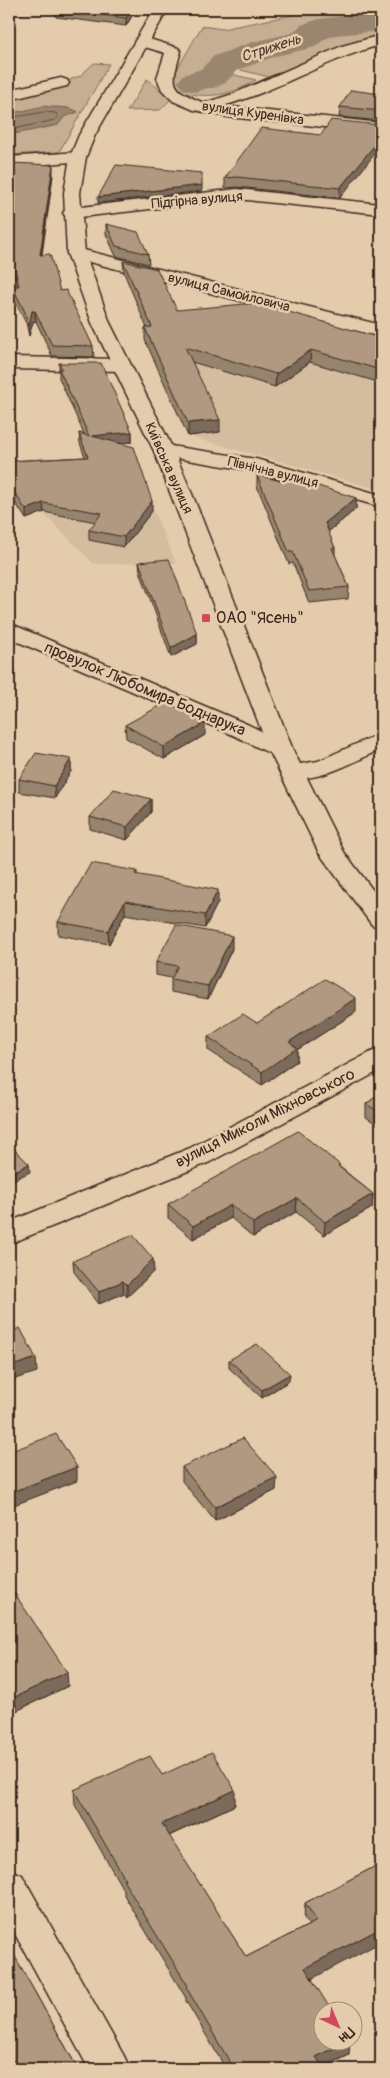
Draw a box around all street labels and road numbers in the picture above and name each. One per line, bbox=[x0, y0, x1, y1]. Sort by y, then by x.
street label: вулиця Куренівка bbox=[201, 97, 305, 129]
street label: Підгірна вулиця bbox=[151, 188, 243, 212]
street label: вулиця Самойловича bbox=[166, 269, 292, 315]
street label: Київська вулиця bbox=[141, 420, 197, 516]
street label: Північна вулиця bbox=[226, 453, 320, 491]
street label: провулок Любомира Боднарука bbox=[41, 637, 249, 741]
street label: вулиця Миколи Міхновського bbox=[172, 1064, 359, 1172]

